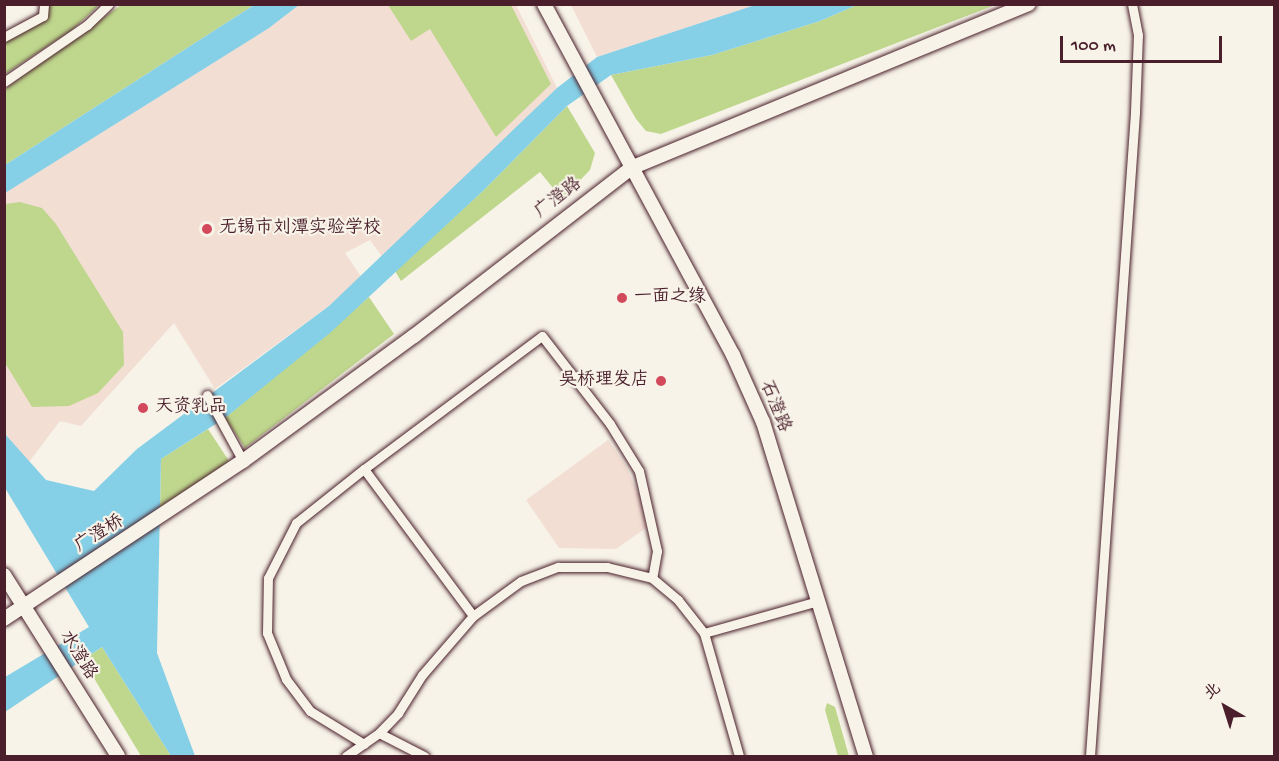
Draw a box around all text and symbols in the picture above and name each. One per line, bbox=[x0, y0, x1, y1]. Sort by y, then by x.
scale bar bbox=[1063, 24, 1225, 62]
text: 100 m bbox=[1071, 36, 1116, 57]
street label: 广澄路 bbox=[531, 174, 587, 224]
place label: 无锡市刘潭实验学校 bbox=[219, 218, 381, 240]
marker: 无锡市刘潭实验学校 bbox=[200, 222, 214, 236]
place label: 一面之缘 bbox=[634, 287, 706, 309]
marker: 一面之缘 bbox=[615, 291, 629, 305]
place label: 吴桥理发店 bbox=[559, 370, 649, 392]
marker: 吴桥理发店 bbox=[654, 374, 668, 388]
street label: 石澄路 bbox=[754, 378, 794, 436]
place label: 天资乳品 bbox=[155, 397, 227, 419]
marker: 天资乳品 bbox=[136, 401, 150, 415]
street label: 广澄桥 bbox=[71, 512, 129, 558]
street label: 水澄路 bbox=[54, 627, 100, 685]
north arrow bbox=[1195, 677, 1255, 737]
text: 北 bbox=[1201, 680, 1226, 705]

